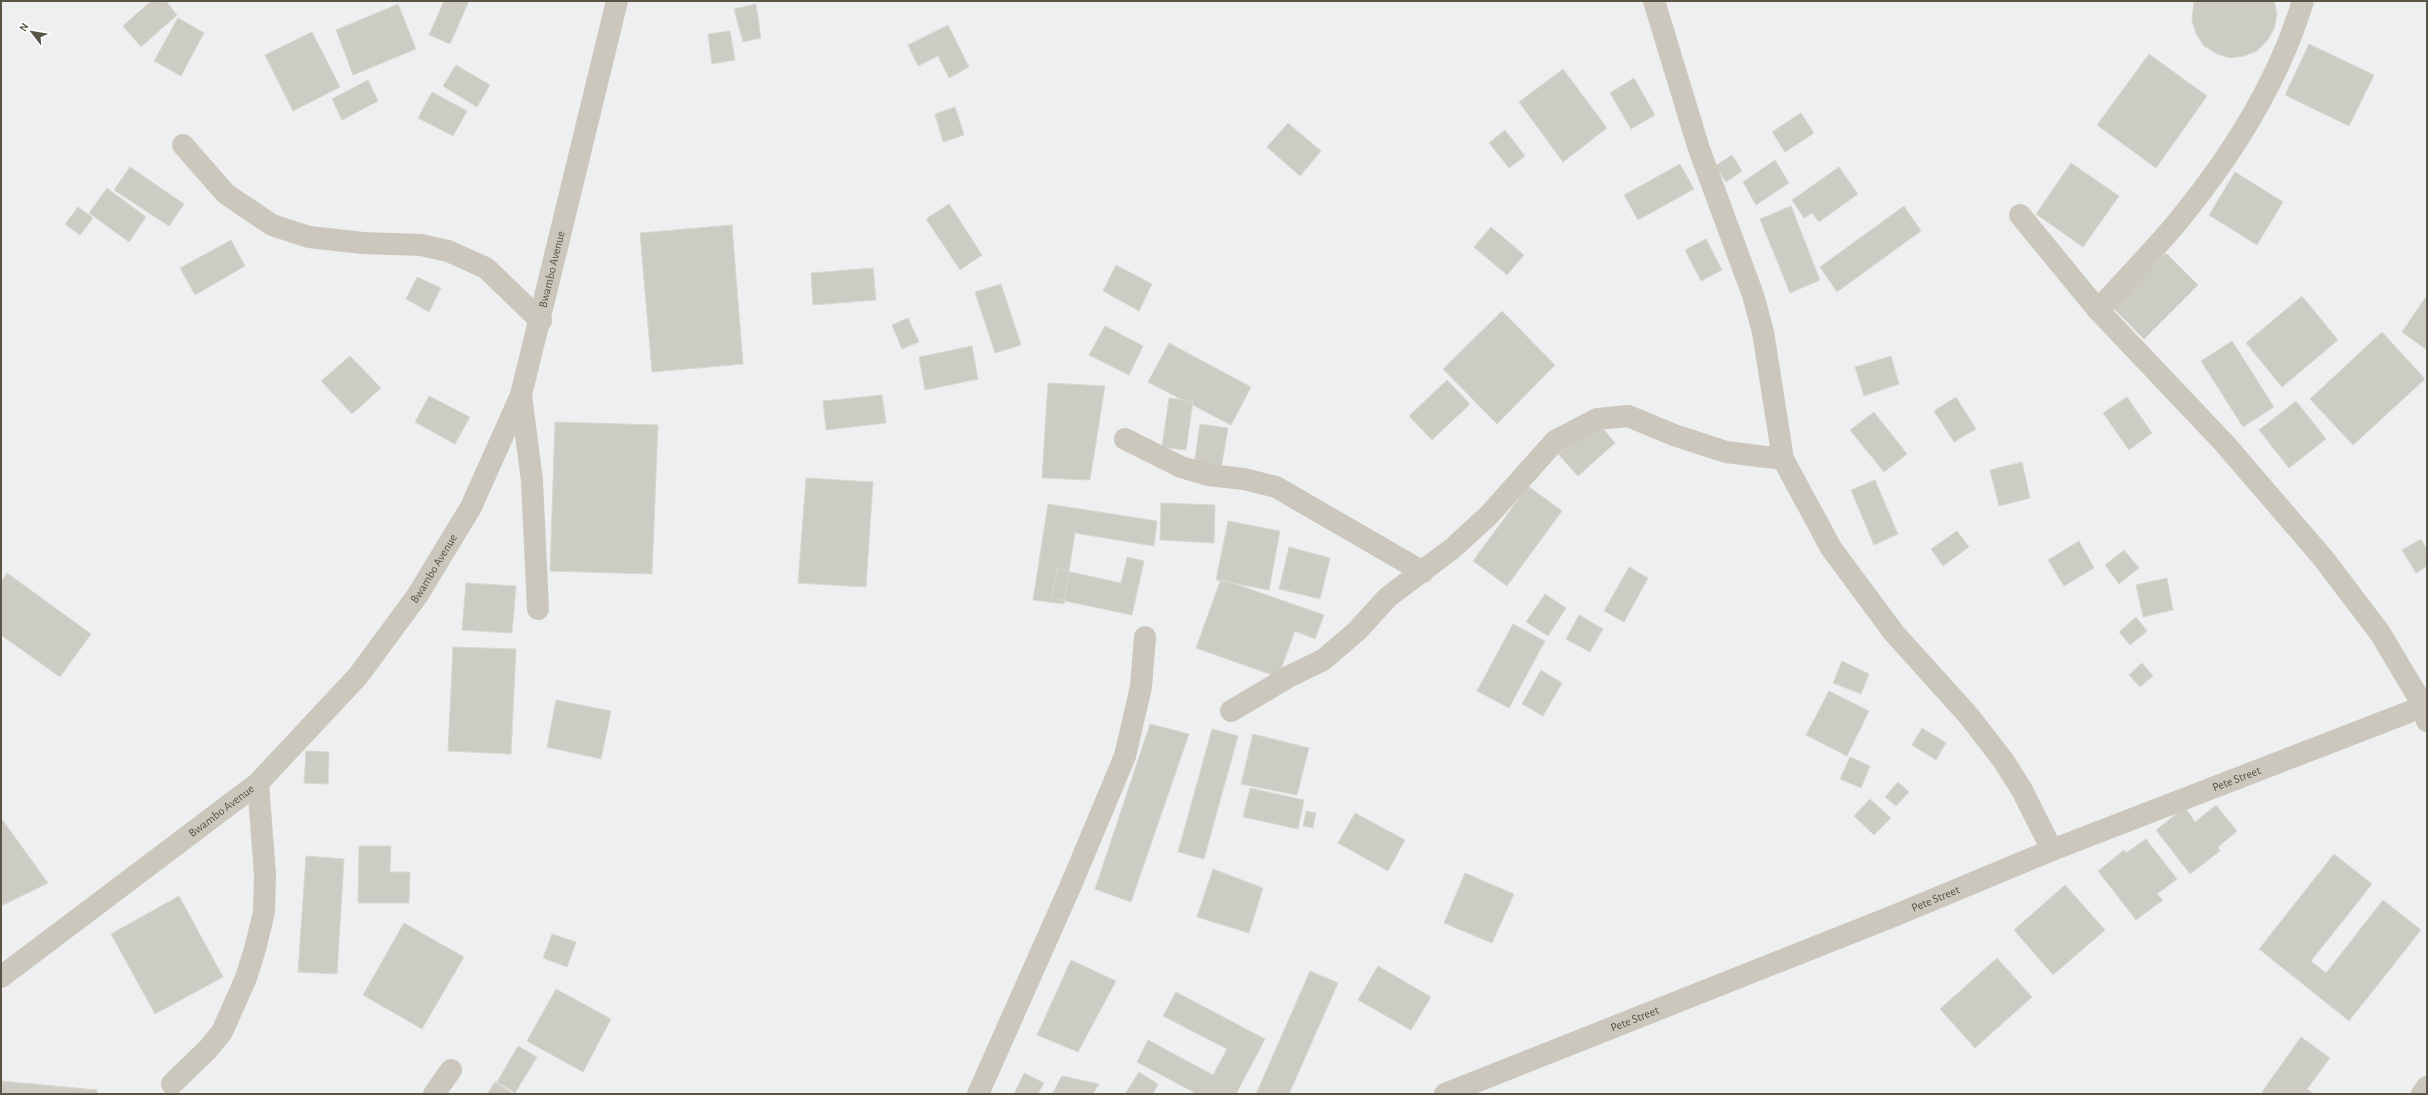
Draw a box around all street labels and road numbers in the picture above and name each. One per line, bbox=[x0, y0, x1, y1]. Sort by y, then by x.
street label: Bwambo Avenue bbox=[537, 230, 567, 309]
street label: Bwambo Avenue bbox=[408, 532, 459, 605]
street label: Pete Street bbox=[2211, 764, 2262, 793]
street label: Bwambo Avenue bbox=[186, 782, 256, 839]
street label: Pete Street bbox=[1910, 883, 1961, 914]
street label: Pete Street bbox=[1609, 1004, 1661, 1034]

